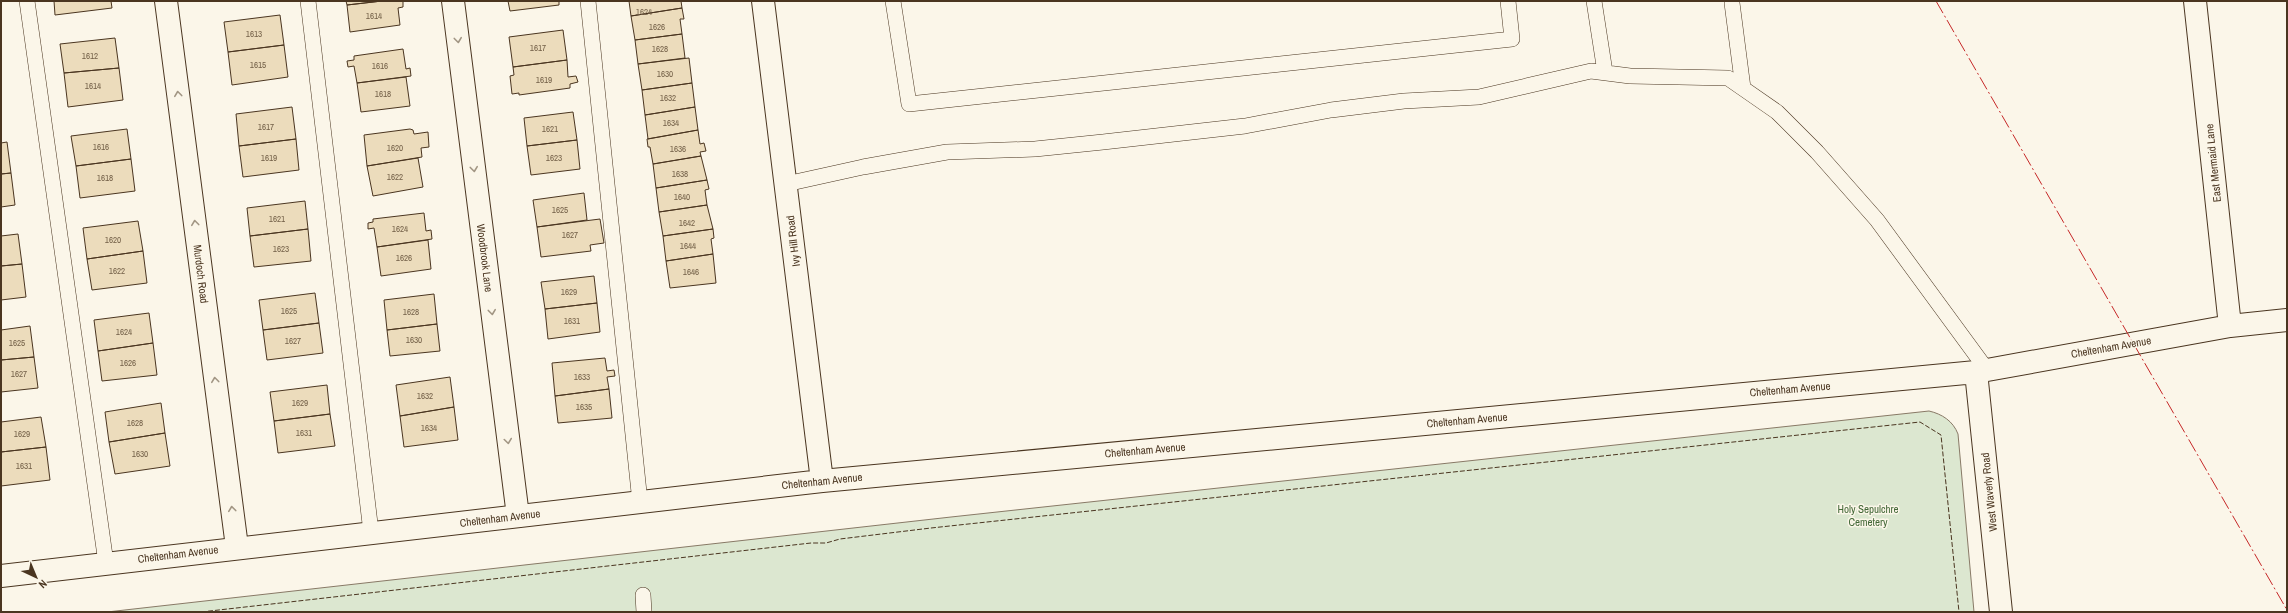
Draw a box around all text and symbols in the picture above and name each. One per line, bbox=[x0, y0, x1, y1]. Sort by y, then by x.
house number: 1624 bbox=[636, 6, 652, 18]
house number: 1614 bbox=[366, 10, 382, 22]
house number: 1626 bbox=[649, 21, 665, 33]
house number: 1613 bbox=[246, 28, 262, 40]
one-way arrow bbox=[453, 37, 462, 43]
house number: 1617 bbox=[530, 42, 546, 54]
house number: 1628 bbox=[652, 43, 668, 55]
house number: 1612 bbox=[82, 50, 98, 62]
house number: 1615 bbox=[250, 59, 266, 71]
house number: 1616 bbox=[372, 60, 388, 72]
house number: 1630 bbox=[657, 68, 673, 80]
house number: 1619 bbox=[536, 74, 552, 86]
house number: 1614 bbox=[85, 80, 101, 92]
house number: 1618 bbox=[375, 88, 391, 100]
one-way arrow bbox=[174, 91, 183, 97]
house number: 1632 bbox=[660, 92, 676, 104]
house number: 1634 bbox=[663, 117, 679, 129]
house number: 1617 bbox=[258, 121, 274, 133]
house number: 1621 bbox=[542, 123, 558, 135]
street label: East Mermaid Lane bbox=[2202, 123, 2224, 203]
house number: 1616 bbox=[93, 141, 109, 153]
house number: 1620 bbox=[387, 142, 403, 154]
house number: 1636 bbox=[670, 143, 686, 155]
house number: 1619 bbox=[261, 152, 277, 164]
house number: 1623 bbox=[546, 152, 562, 164]
one-way arrow bbox=[469, 166, 478, 172]
house number: 1638 bbox=[672, 168, 688, 180]
house number: 1622 bbox=[387, 171, 403, 183]
house number: 1618 bbox=[97, 172, 113, 184]
house number: 1640 bbox=[674, 191, 690, 203]
house number: 1625 bbox=[552, 204, 568, 216]
house number: 1621 bbox=[269, 213, 285, 225]
street label: Ivy Hill Road bbox=[783, 215, 803, 267]
house number: 1642 bbox=[679, 217, 695, 229]
one-way arrow bbox=[191, 220, 200, 226]
house number: 1624 bbox=[392, 223, 408, 235]
street label: Woodbrook Lane bbox=[474, 223, 496, 293]
house number: 1627 bbox=[562, 229, 578, 241]
house number: 1620 bbox=[105, 234, 121, 246]
house number: 1644 bbox=[680, 240, 696, 252]
house number: 1623 bbox=[273, 243, 289, 255]
street label: Murdoch Road bbox=[190, 244, 212, 304]
house number: 1626 bbox=[396, 252, 412, 264]
house number: 1622 bbox=[109, 265, 125, 277]
house number: 1646 bbox=[683, 266, 699, 278]
house number: 1629 bbox=[561, 286, 577, 298]
house number: 1625 bbox=[281, 305, 297, 317]
house number: 1628 bbox=[403, 306, 419, 318]
one-way arrow bbox=[487, 309, 496, 315]
house number: 1631 bbox=[564, 315, 580, 327]
house number: 1624 bbox=[116, 326, 132, 338]
street label: Cheltenham Avenue bbox=[2070, 333, 2152, 361]
house number: 1630 bbox=[406, 334, 422, 346]
house number: 1627 bbox=[285, 335, 301, 347]
house number: 1625 bbox=[9, 337, 25, 349]
house number: 1626 bbox=[120, 357, 136, 369]
house number: 1627 bbox=[11, 368, 27, 380]
house number: 1633 bbox=[574, 371, 590, 383]
one-way arrow bbox=[211, 377, 220, 383]
street label: Cheltenham Avenue bbox=[1749, 378, 1831, 400]
house number: 1632 bbox=[417, 390, 433, 402]
house number: 1629 bbox=[292, 397, 308, 409]
house number: 1635 bbox=[576, 401, 592, 413]
street label: Cheltenham Avenue bbox=[1426, 409, 1508, 431]
house number: 1628 bbox=[127, 417, 143, 429]
house number: 1634 bbox=[421, 422, 437, 434]
house number: 1631 bbox=[296, 427, 312, 439]
house number: 1629 bbox=[14, 428, 30, 440]
one-way arrow bbox=[503, 437, 512, 444]
street label: Cheltenham Avenue bbox=[1104, 439, 1186, 461]
house number: 1630 bbox=[132, 448, 148, 460]
street label: West Waverly Road bbox=[1978, 452, 2000, 532]
house number: 1631 bbox=[16, 460, 32, 472]
street label: Cheltenham Avenue bbox=[781, 470, 863, 492]
park label: Holy Sepulchre Cemetery bbox=[1837, 502, 1899, 529]
one-way arrow bbox=[228, 506, 237, 512]
street label: Cheltenham Avenue bbox=[459, 506, 541, 530]
street label: Cheltenham Avenue bbox=[137, 542, 219, 566]
north arrow bbox=[16, 557, 56, 597]
text: N bbox=[36, 577, 50, 591]

